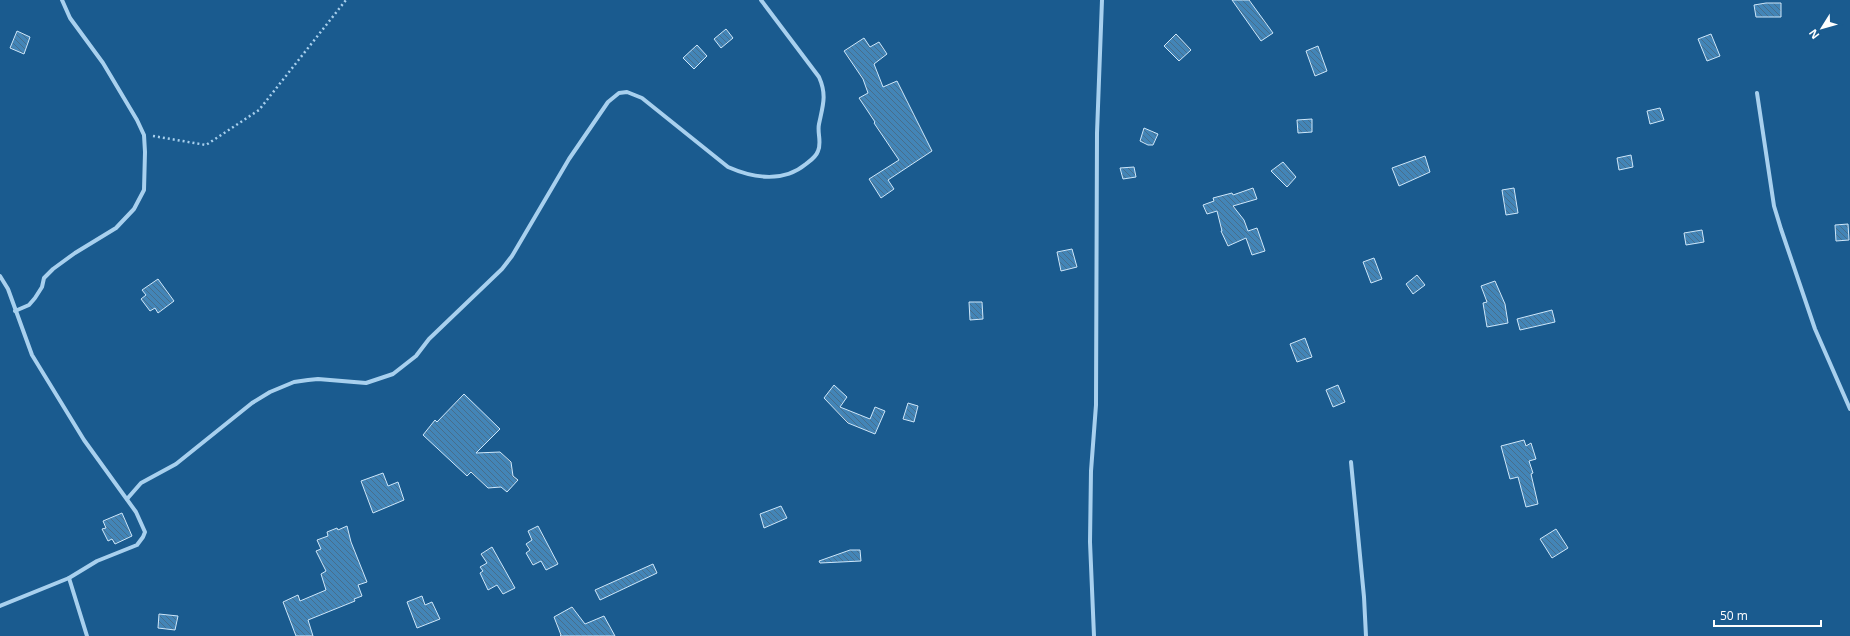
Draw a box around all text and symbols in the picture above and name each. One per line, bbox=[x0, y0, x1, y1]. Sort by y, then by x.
north arrow bbox=[1802, 8, 1842, 48]
text: N bbox=[1805, 26, 1822, 42]
scale bar bbox=[1714, 602, 1821, 628]
text: 50 m bbox=[1720, 607, 1748, 624]

